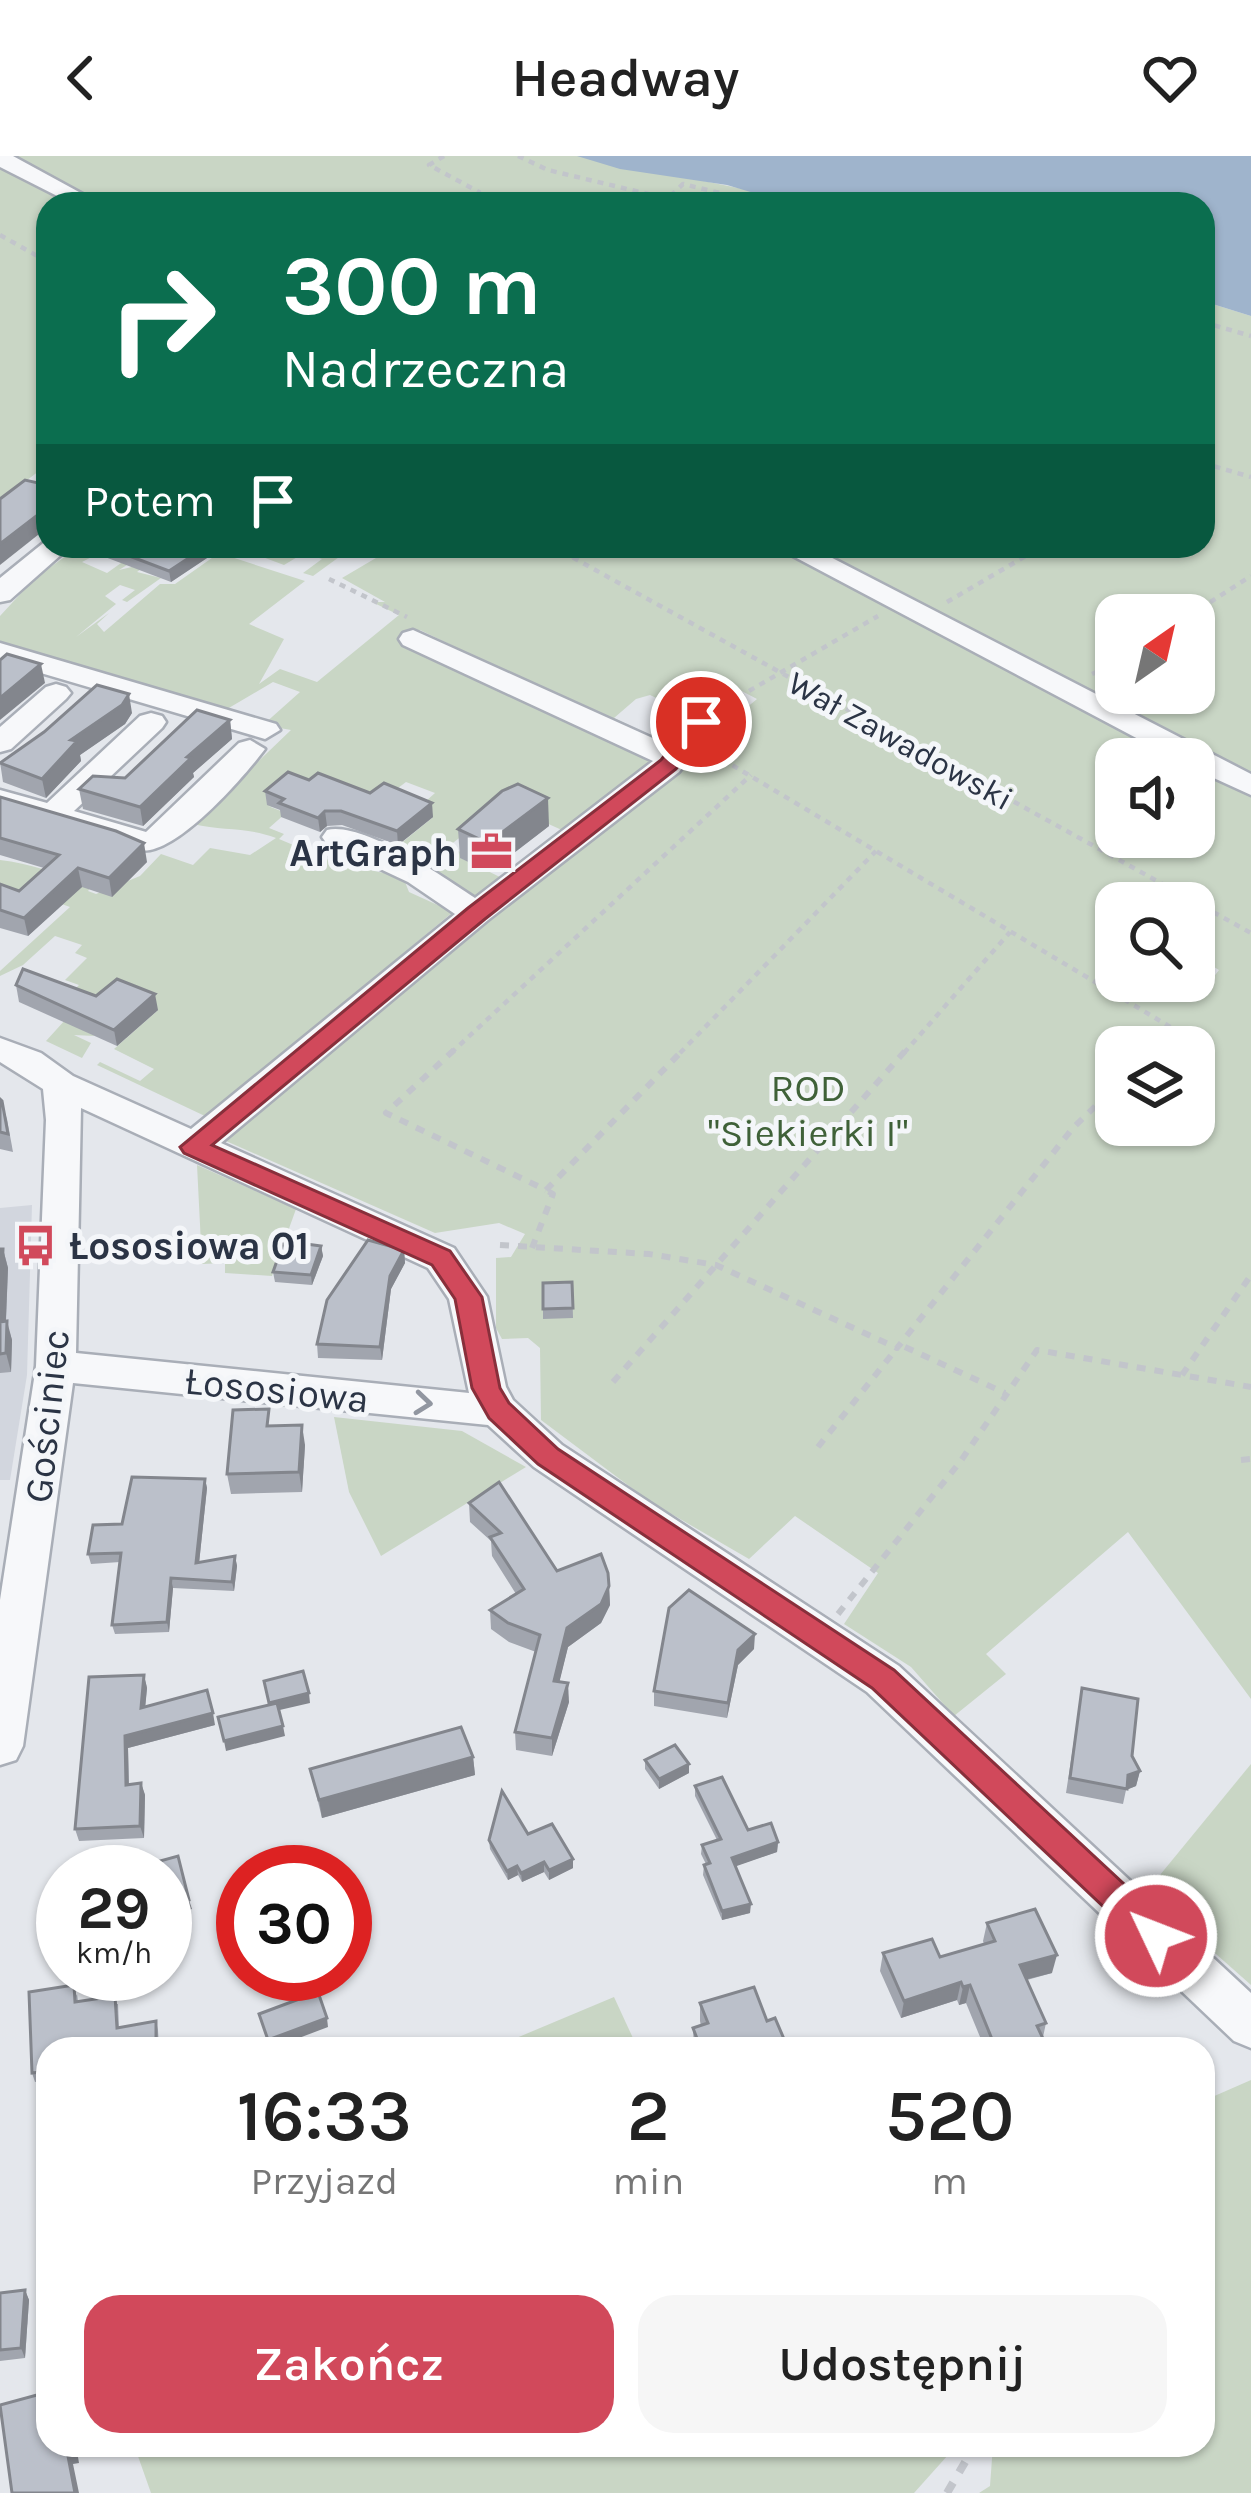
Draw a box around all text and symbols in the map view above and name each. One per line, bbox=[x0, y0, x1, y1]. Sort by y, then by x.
icon: back bbox=[48, 45, 114, 111]
icon: heart bbox=[1137, 45, 1203, 111]
text: Headway bbox=[512, 46, 739, 110]
text: 300 m bbox=[282, 237, 541, 335]
icon: right bbox=[84, 240, 240, 396]
text: Nadrzeczna bbox=[282, 337, 569, 401]
icon: arrive bbox=[240, 468, 306, 534]
text: Potem bbox=[84, 475, 216, 527]
north arrow bbox=[1095, 594, 1215, 714]
map controls bbox=[1095, 594, 1215, 1146]
street label: Wał Zawadowski bbox=[782, 663, 1019, 818]
pin bbox=[650, 671, 752, 773]
icon: arrive bbox=[668, 689, 734, 755]
button: sound bbox=[1095, 738, 1215, 858]
office icon: ArtGraph bbox=[468, 829, 514, 875]
place label: ArtGraph bbox=[289, 830, 457, 876]
button: search bbox=[1095, 882, 1215, 1002]
button: layers bbox=[1095, 1026, 1215, 1146]
park label: ROD "Siekierki I" bbox=[708, 1065, 908, 1156]
bus stop icon: Łososiowa 01 bbox=[12, 1222, 58, 1268]
place label: Łososiowa 01 bbox=[69, 1223, 309, 1269]
street label: Gościniec bbox=[15, 1327, 79, 1505]
street label: Łososiowa bbox=[183, 1357, 371, 1423]
one-way arrow bbox=[414, 1390, 433, 1415]
speed limit sign: 30 bbox=[216, 1845, 372, 2001]
text: 29 bbox=[78, 1873, 150, 1943]
position arrow bbox=[1093, 1873, 1219, 1999]
text: km/h bbox=[76, 1935, 152, 1971]
text: 16:33 bbox=[237, 2074, 412, 2158]
text: 2 bbox=[627, 2074, 670, 2158]
text: 520 bbox=[885, 2074, 1014, 2158]
text: Przyjazd bbox=[250, 2158, 398, 2204]
text: min bbox=[613, 2158, 684, 2204]
text: m bbox=[931, 2158, 968, 2204]
button: Zakończ bbox=[84, 2295, 614, 2433]
button: Udostępnij bbox=[638, 2295, 1167, 2433]

